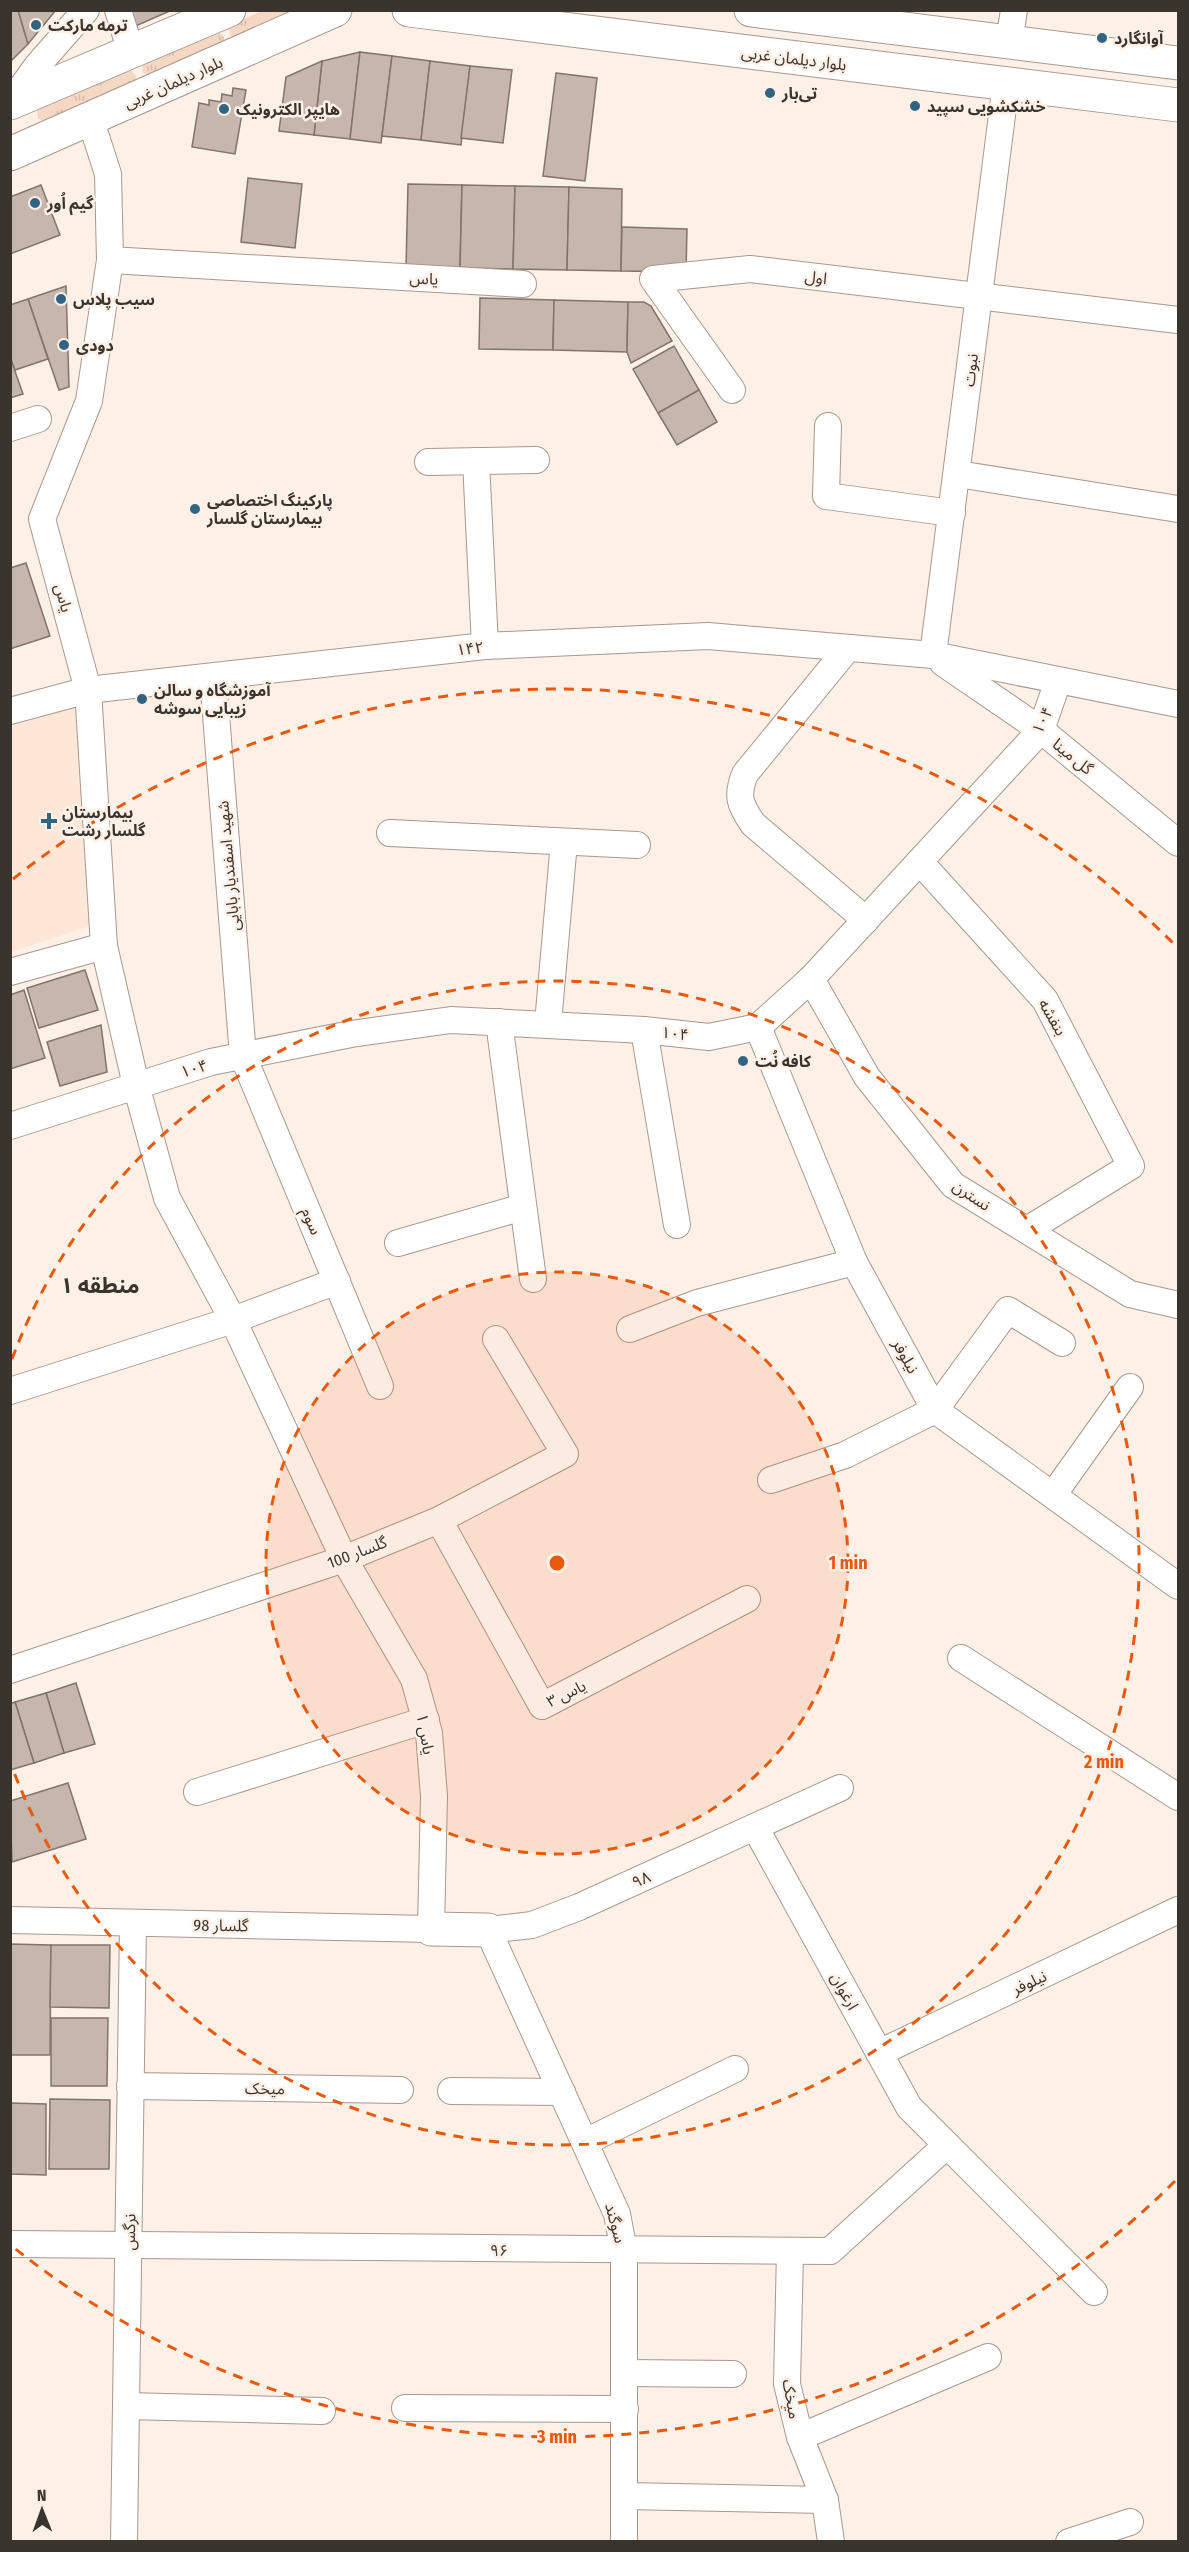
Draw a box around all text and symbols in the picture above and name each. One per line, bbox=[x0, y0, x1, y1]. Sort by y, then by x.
place label: ترمه مارکت bbox=[48, 16, 128, 35]
marker: ترمه مارکت bbox=[29, 18, 43, 32]
place label: آوانگارد bbox=[1114, 29, 1164, 48]
marker: آوانگارد bbox=[1095, 31, 1109, 45]
street label: بلوار دیلمان غربی bbox=[740, 43, 848, 74]
street label: بلوار دیلمان غربی bbox=[121, 52, 225, 113]
place label: تی‌بار bbox=[781, 84, 818, 103]
marker: تی‌بار bbox=[763, 86, 777, 100]
place label: خشکشویی سپید bbox=[927, 97, 1045, 117]
marker: خشکشویی سپید bbox=[908, 99, 922, 113]
place label: هایپر الکترونیک bbox=[236, 100, 340, 120]
marker: هایپر الکترونیک bbox=[217, 102, 231, 116]
place label: گیم اُور bbox=[46, 192, 94, 216]
marker: گیم اُور bbox=[28, 196, 42, 210]
street label: اول bbox=[804, 267, 828, 289]
street label: یاس bbox=[409, 268, 439, 289]
place label: سیب پلاس bbox=[73, 290, 155, 310]
marker: سیب پلاس bbox=[54, 292, 68, 306]
place label: دودی bbox=[76, 336, 114, 355]
marker: دودی bbox=[57, 338, 71, 352]
street label: نبوت bbox=[959, 352, 982, 388]
place label: پارکینگ اختصاصی بیمارستان گلسار bbox=[206, 491, 333, 528]
marker: پارکینگ اختصاصی بیمارستان گلسار bbox=[188, 502, 202, 516]
street label: یاس bbox=[51, 582, 76, 614]
street label: ۱۴۲ bbox=[455, 638, 485, 659]
place label: آموزشگاه و سالن زیبایی سوشه bbox=[154, 681, 271, 718]
marker: آموزشگاه و سالن زیبایی سوشه bbox=[135, 692, 149, 706]
street label: ۱۰۴ bbox=[1028, 704, 1057, 737]
street label: گل مینا bbox=[1049, 734, 1097, 779]
street label: شهید اسفندیار بابایی bbox=[213, 800, 244, 932]
place label: بیمارستان گلسار رشت bbox=[62, 803, 146, 840]
marker: بیمارستان گلسار رشت bbox=[40, 812, 58, 830]
street label: بنفشه bbox=[1035, 996, 1071, 1039]
street label: ۱۰۴ bbox=[660, 1023, 690, 1044]
place label: کافه نُت bbox=[755, 1050, 812, 1071]
marker: کافه نُت bbox=[736, 1054, 750, 1068]
street label: ۱۰۴ bbox=[178, 1055, 210, 1082]
street label: نسترن bbox=[949, 1176, 994, 1215]
street label: سوم bbox=[295, 1205, 326, 1239]
district label: منطقه ۱ bbox=[60, 1272, 140, 1299]
street label: نیلوفر bbox=[888, 1335, 923, 1377]
street label: گلسار 100 bbox=[325, 1532, 390, 1572]
text: 1 min bbox=[828, 1552, 868, 1574]
centre of rings bbox=[547, 1553, 567, 1573]
street label: یاس ۳ bbox=[543, 1676, 589, 1711]
street label: یاس ۱ bbox=[413, 1712, 438, 1756]
text: 2 min bbox=[1083, 1751, 1124, 1773]
street label: ۹۸ bbox=[629, 1867, 653, 1892]
street label: گلسار 98 bbox=[193, 1916, 249, 1935]
street label: نیلوفر bbox=[1008, 1966, 1050, 1999]
street label: ارغوان bbox=[827, 1969, 862, 2013]
street label: میخک bbox=[245, 2079, 285, 2098]
street label: سوگند bbox=[601, 2201, 630, 2245]
street label: نرگس bbox=[120, 2213, 139, 2251]
street label: ۹۶ bbox=[490, 2241, 508, 2260]
street label: میخک bbox=[779, 2378, 804, 2421]
text: 3 min bbox=[536, 2426, 577, 2448]
north arrow bbox=[12, 2480, 72, 2540]
text: N bbox=[37, 2486, 47, 2505]

